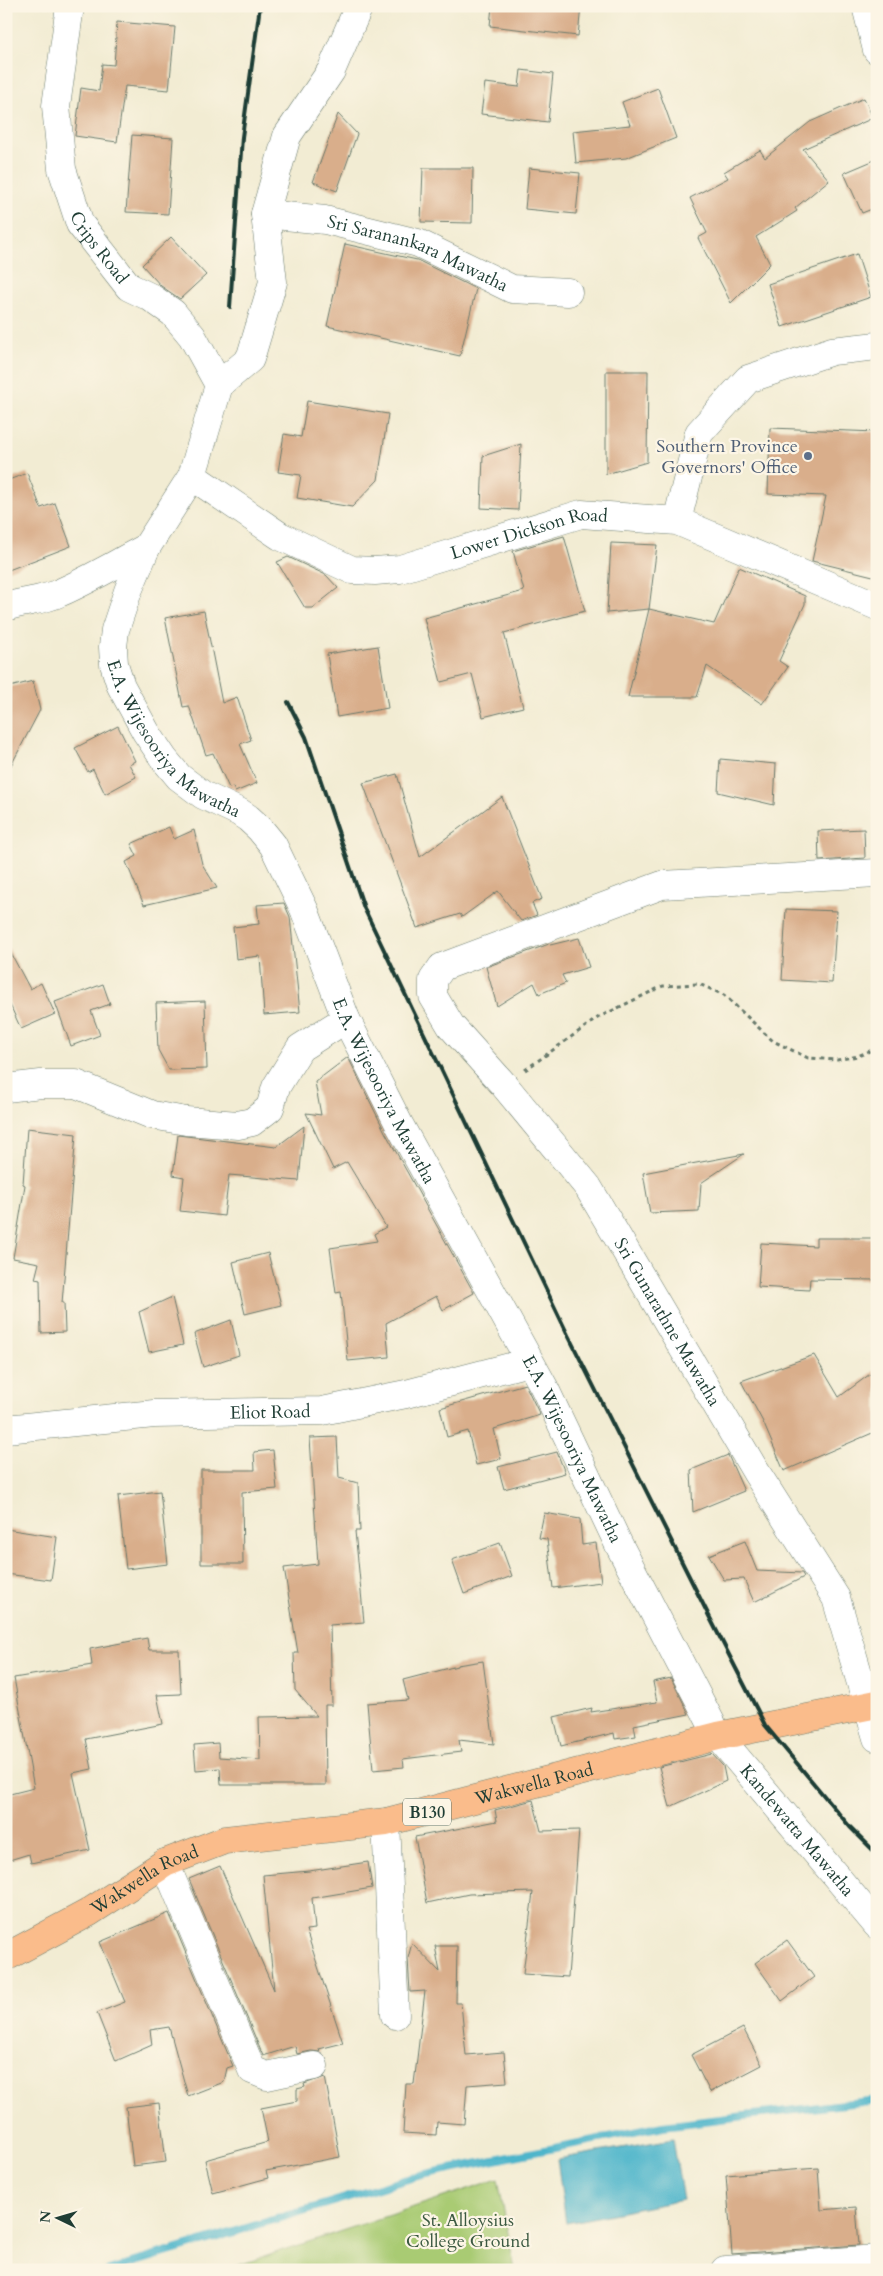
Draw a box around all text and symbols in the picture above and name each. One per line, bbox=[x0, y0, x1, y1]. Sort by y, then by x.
street label: Crips Road bbox=[64, 208, 134, 290]
street label: Sri Saranankara Mawatha bbox=[325, 209, 512, 298]
place label: Southern Province Governors' Office bbox=[656, 434, 798, 480]
marker: Southern Province Governors' Office bbox=[802, 450, 814, 462]
street label: Lower Dickson Road bbox=[448, 502, 609, 566]
street label: E.A. Wijesooriya Mawatha bbox=[100, 656, 245, 824]
street label: E.A. Wijesooriya Mawatha bbox=[326, 994, 442, 1189]
street label: Sri Gunarathne Mawatha bbox=[608, 1233, 727, 1411]
street label: E.A. Wijesooriya Mawatha bbox=[516, 1351, 628, 1547]
street label: Eliot Road bbox=[230, 1399, 311, 1426]
street label: Wakwella Road bbox=[471, 1757, 596, 1812]
street label: Kandewatta Mawatha bbox=[734, 1759, 860, 1902]
road number: B130 bbox=[403, 1798, 451, 1825]
street label: Wakwella Road bbox=[85, 1839, 203, 1922]
north arrow bbox=[32, 2194, 82, 2244]
park label: St. Alloysius College Ground bbox=[406, 2208, 530, 2254]
text: N bbox=[36, 2210, 56, 2224]

